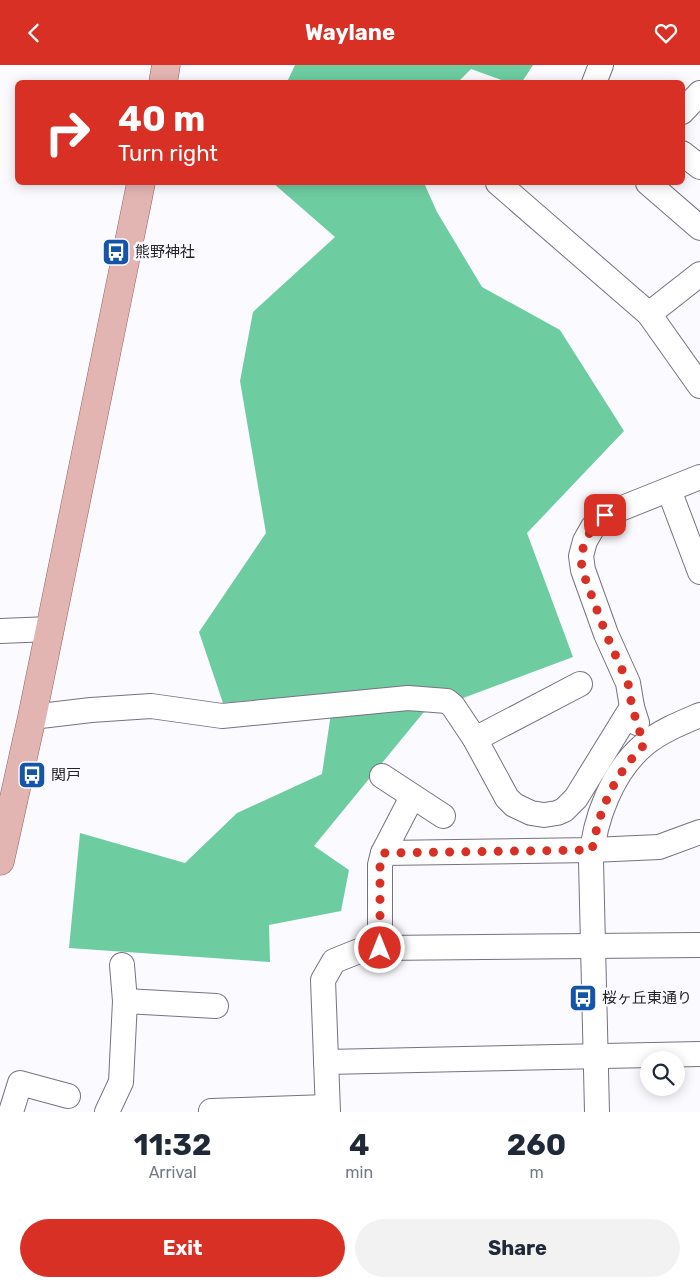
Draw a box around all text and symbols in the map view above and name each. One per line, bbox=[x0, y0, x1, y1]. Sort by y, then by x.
icon: back bbox=[20, 19, 48, 47]
text: Waylane bbox=[305, 19, 395, 46]
icon: heart bbox=[652, 19, 680, 47]
text: 40 m bbox=[118, 98, 205, 140]
icon: right bbox=[35, 100, 100, 165]
text: Turn right bbox=[118, 140, 218, 167]
bus stop icon: 熊野神社 bbox=[101, 237, 131, 267]
place label: 熊野神社 bbox=[135, 243, 195, 261]
pin bbox=[584, 494, 626, 536]
icon: arrive bbox=[591, 501, 619, 529]
bus stop icon: 関戸 bbox=[17, 760, 47, 790]
place label: 関戸 bbox=[51, 766, 81, 784]
position arrow bbox=[353, 921, 405, 973]
bus stop icon: 桜ヶ丘東通り bbox=[568, 983, 598, 1013]
place label: 桜ヶ丘東通り bbox=[602, 989, 692, 1007]
map controls bbox=[640, 1051, 685, 1096]
button: search bbox=[640, 1051, 685, 1096]
text: 11:32 bbox=[134, 1127, 212, 1163]
text: 4 bbox=[349, 1127, 369, 1163]
text: 260 bbox=[507, 1127, 566, 1163]
text: Arrival bbox=[149, 1163, 197, 1182]
text: min bbox=[345, 1163, 373, 1182]
text: m bbox=[529, 1163, 544, 1182]
button: Exit bbox=[20, 1219, 345, 1277]
button: Share bbox=[355, 1219, 680, 1277]

